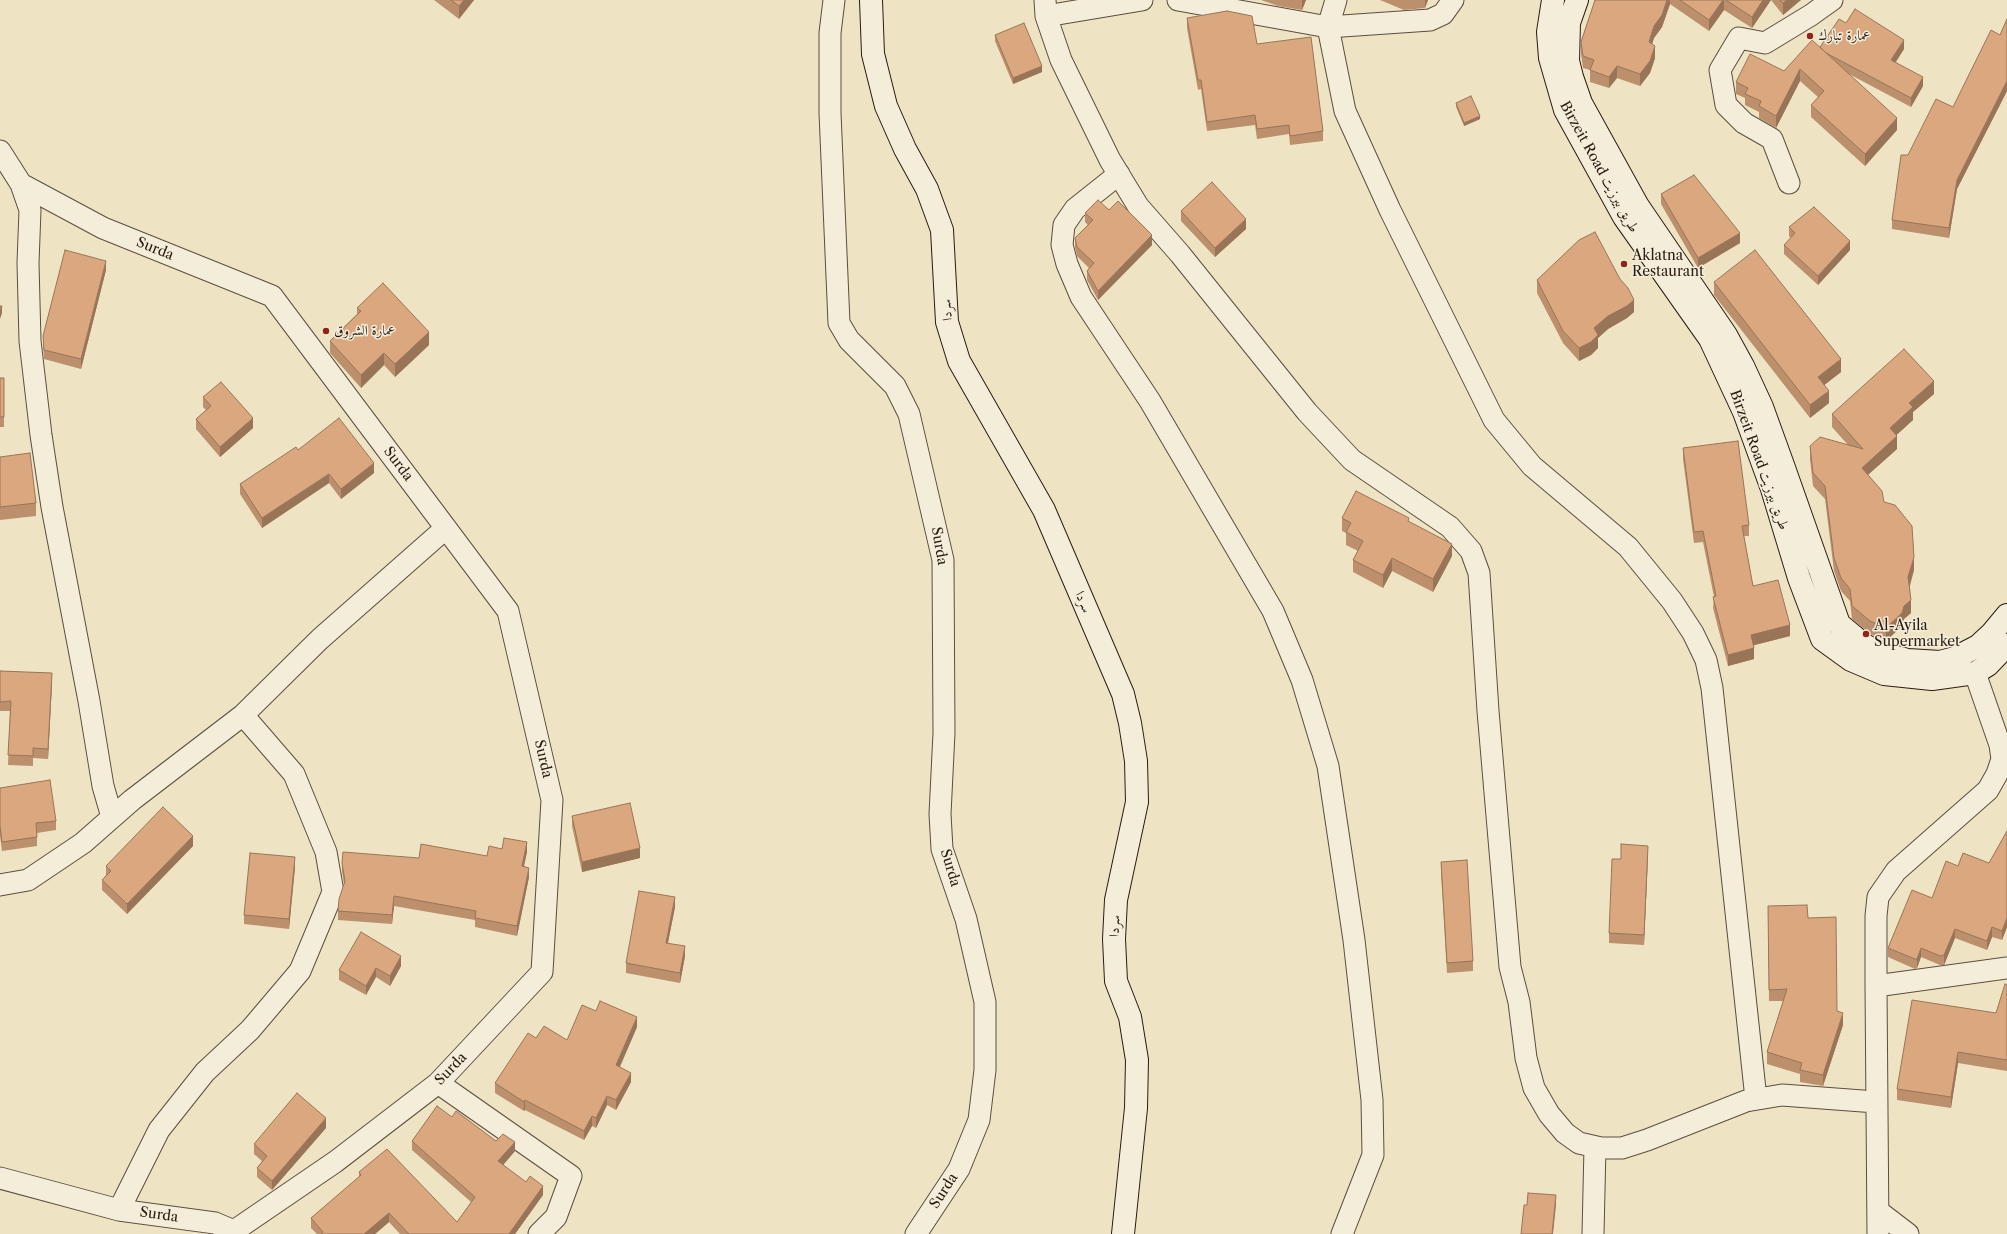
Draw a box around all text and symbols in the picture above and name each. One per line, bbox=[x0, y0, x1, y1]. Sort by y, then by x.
place label: عمارة تبارك bbox=[1818, 28, 1870, 44]
marker: عمارة تبارك bbox=[1805, 31, 1815, 41]
street label: Birzeit Road طريق بيرزيت bbox=[1556, 98, 1642, 236]
street label: Surda bbox=[134, 234, 176, 264]
place label: Aklatna Restaurant bbox=[1632, 248, 1704, 280]
marker: Aklatna Restaurant bbox=[1619, 259, 1629, 269]
street label: سردا bbox=[938, 298, 956, 322]
place label: عمارة الشروق bbox=[334, 323, 395, 339]
marker: عمارة الشروق bbox=[321, 326, 331, 336]
street label: Birzeit Road طريق بيرزيت bbox=[1726, 388, 1792, 532]
street label: Surda bbox=[380, 444, 416, 484]
street label: Surda bbox=[927, 526, 951, 566]
street label: سردا bbox=[1071, 589, 1095, 615]
place label: Al-Ayila Supermarket bbox=[1874, 618, 1960, 650]
marker: Al-Ayila Supermarket bbox=[1861, 629, 1871, 639]
street label: Surda bbox=[530, 738, 556, 780]
street label: Surda bbox=[936, 847, 964, 889]
street label: سردا bbox=[1106, 915, 1124, 937]
street label: Surda bbox=[432, 1049, 470, 1089]
street label: Surda bbox=[926, 1170, 962, 1212]
street label: Surda bbox=[139, 1204, 179, 1226]

